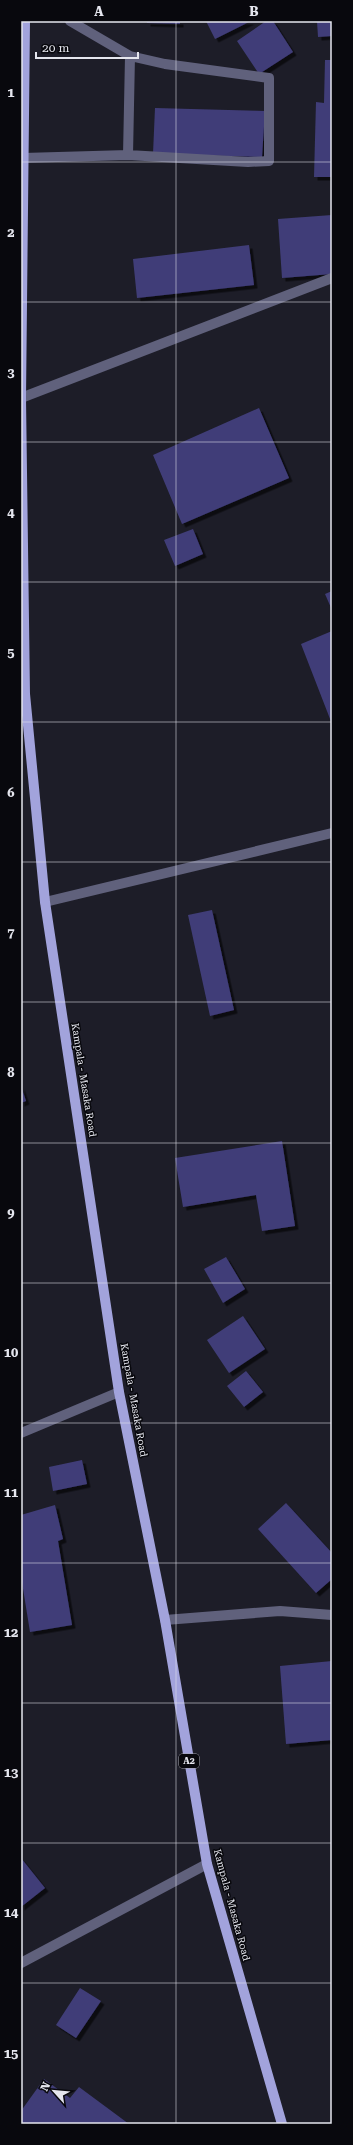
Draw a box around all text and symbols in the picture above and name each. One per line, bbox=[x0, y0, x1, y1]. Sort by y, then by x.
text: A bbox=[94, 4, 104, 19]
text: B bbox=[249, 4, 259, 19]
scale bar bbox=[36, 34, 138, 60]
text: 20 m bbox=[42, 41, 69, 55]
text: 1 bbox=[7, 85, 15, 100]
text: 2 bbox=[7, 225, 15, 240]
text: 3 bbox=[7, 365, 15, 380]
text: 4 bbox=[7, 505, 15, 520]
text: 5 bbox=[7, 645, 15, 660]
text: 6 bbox=[7, 785, 15, 800]
text: 7 bbox=[7, 925, 15, 940]
street label: Kampala - Masaka Road bbox=[70, 1022, 99, 1138]
text: 8 bbox=[7, 1065, 15, 1080]
text: 9 bbox=[7, 1205, 15, 1220]
street label: Kampala - Masaka Road bbox=[119, 1342, 150, 1458]
text: 10 bbox=[4, 1345, 18, 1360]
text: 11 bbox=[4, 1485, 18, 1500]
text: 12 bbox=[4, 1625, 18, 1640]
road number: A2 bbox=[179, 1754, 199, 1768]
text: 13 bbox=[4, 1765, 18, 1780]
street label: Kampala - Masaka Road bbox=[212, 1848, 252, 1963]
text: 14 bbox=[4, 1905, 19, 1920]
text: 15 bbox=[4, 2046, 18, 2061]
north arrow bbox=[34, 2071, 74, 2111]
text: N bbox=[38, 2079, 53, 2093]

